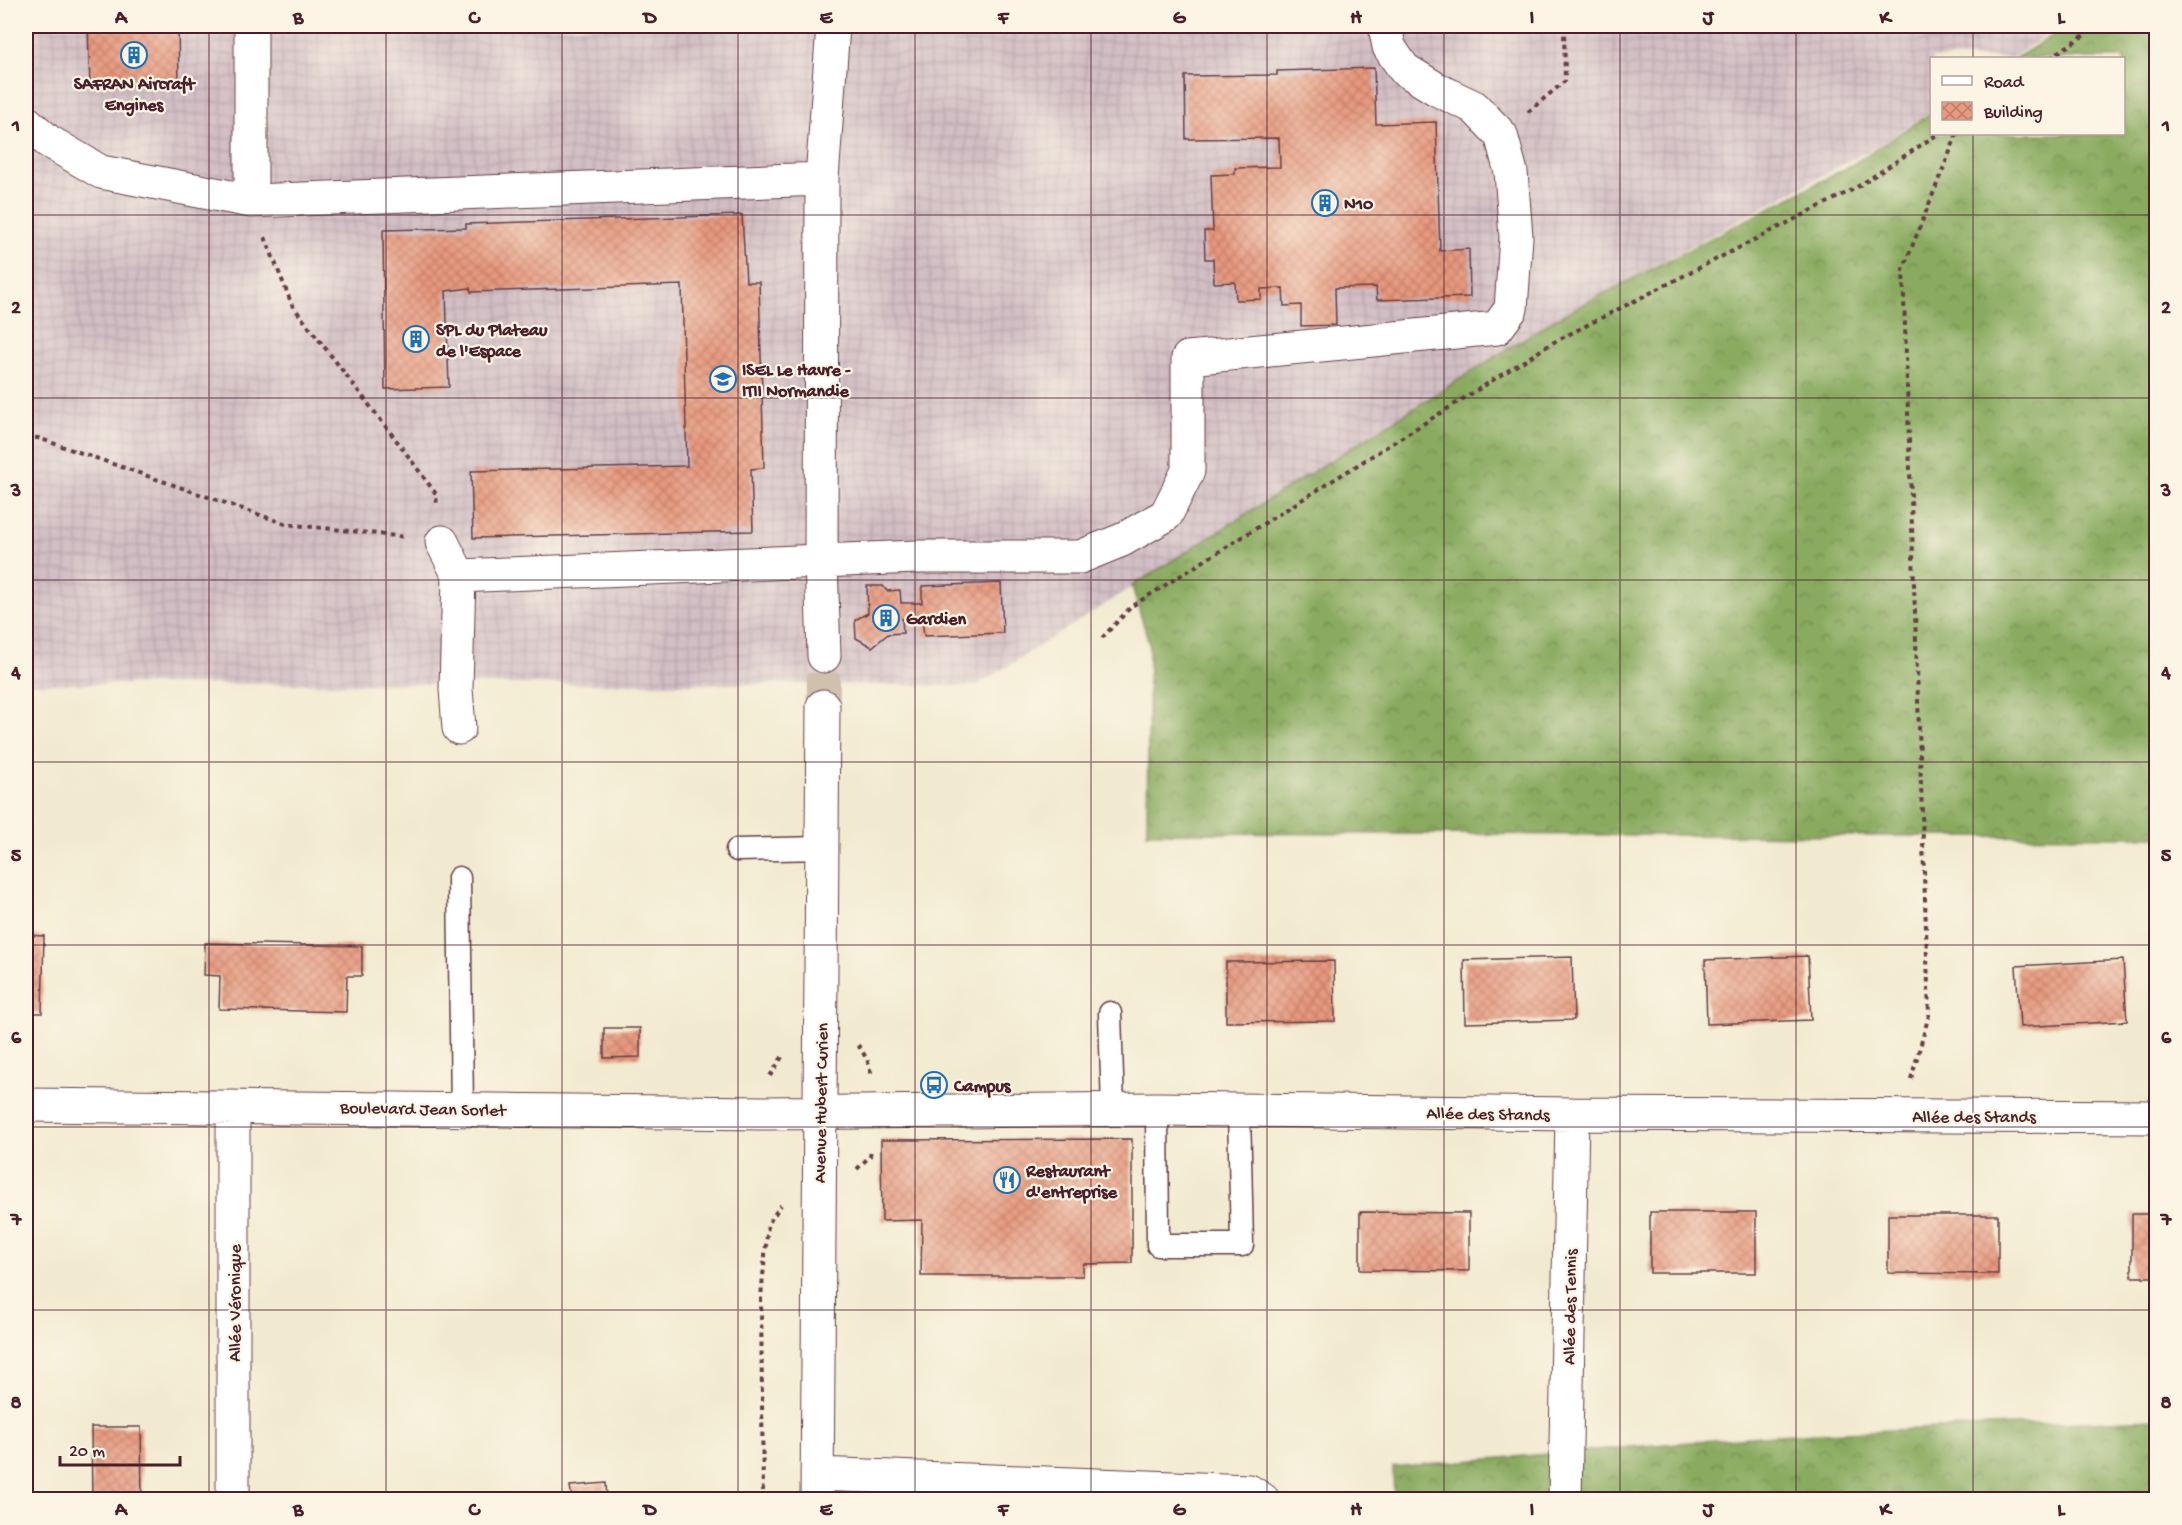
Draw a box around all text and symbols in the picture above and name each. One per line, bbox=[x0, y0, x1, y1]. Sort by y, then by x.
text: A bbox=[114, 8, 129, 31]
text: B bbox=[292, 8, 304, 31]
text: C bbox=[468, 8, 482, 31]
text: D bbox=[641, 8, 657, 31]
text: E bbox=[820, 8, 834, 31]
text: F bbox=[997, 8, 1010, 31]
text: G bbox=[1173, 8, 1187, 31]
text: H bbox=[1350, 8, 1362, 31]
text: I bbox=[1530, 8, 1535, 31]
text: J bbox=[1702, 8, 1715, 31]
text: K bbox=[1878, 8, 1893, 31]
text: L bbox=[2057, 8, 2066, 31]
building icon: SAFRAN Aircraft Engines bbox=[119, 40, 149, 70]
legend bbox=[1930, 57, 2125, 135]
text: Road bbox=[1984, 73, 2025, 94]
place label: SAFRAN Aircraft Engines bbox=[74, 75, 196, 117]
text: Building bbox=[1983, 103, 2043, 124]
text: 1 bbox=[11, 116, 20, 139]
text: 1 bbox=[2161, 116, 2170, 139]
building icon: N10 bbox=[1310, 188, 1340, 218]
place label: N10 bbox=[1344, 195, 1374, 216]
text: 2 bbox=[11, 298, 21, 321]
text: 2 bbox=[2161, 298, 2171, 321]
place label: SPL du Plateau de l'Espace bbox=[436, 321, 548, 363]
building icon: SPL du Plateau de l'Espace bbox=[401, 324, 431, 354]
place label: ISEL Le Havre - ITII Normandie bbox=[742, 361, 851, 403]
school or university icon: ISEL Le Havre - ITII Normandie bbox=[708, 364, 738, 394]
text: 3 bbox=[10, 481, 21, 504]
text: 3 bbox=[2160, 481, 2171, 504]
building icon: Gardien bbox=[871, 603, 901, 633]
place label: Gardien bbox=[906, 610, 966, 631]
text: 4 bbox=[10, 663, 21, 686]
text: 4 bbox=[2160, 663, 2171, 686]
text: 5 bbox=[11, 846, 22, 869]
text: 5 bbox=[2161, 846, 2172, 869]
street label: Avenue Hubert Curien bbox=[811, 1022, 834, 1183]
text: 6 bbox=[11, 1028, 22, 1051]
text: 6 bbox=[2161, 1028, 2172, 1051]
bus stop icon: Campus bbox=[919, 1070, 949, 1100]
place label: Campus bbox=[953, 1077, 1012, 1098]
street label: Boulevard Jean Sorlet bbox=[339, 1099, 508, 1122]
street label: Allée des Stands bbox=[1426, 1104, 1551, 1127]
street label: Allée des Stands bbox=[1912, 1108, 2037, 1129]
place label: Restaurant d'entreprise bbox=[1025, 1162, 1118, 1204]
restaurant icon: Restaurant d'entreprise bbox=[992, 1165, 1022, 1195]
text: 7 bbox=[10, 1210, 23, 1233]
text: 7 bbox=[2160, 1210, 2173, 1233]
street label: Allée Véronique bbox=[226, 1244, 247, 1362]
street label: Allée des Tennis bbox=[1560, 1248, 1583, 1365]
text: 8 bbox=[11, 1393, 22, 1416]
text: 8 bbox=[2161, 1393, 2172, 1416]
scale bar bbox=[60, 1429, 180, 1467]
text: 20 m bbox=[69, 1442, 105, 1463]
text: A bbox=[114, 1500, 129, 1523]
text: B bbox=[292, 1500, 304, 1523]
text: C bbox=[468, 1500, 482, 1523]
text: D bbox=[641, 1500, 657, 1523]
text: E bbox=[820, 1500, 834, 1523]
text: F bbox=[997, 1500, 1010, 1523]
text: G bbox=[1173, 1500, 1187, 1523]
text: H bbox=[1350, 1500, 1362, 1523]
text: I bbox=[1530, 1500, 1535, 1523]
text: J bbox=[1702, 1500, 1715, 1523]
text: K bbox=[1878, 1500, 1893, 1523]
text: L bbox=[2057, 1500, 2066, 1523]

